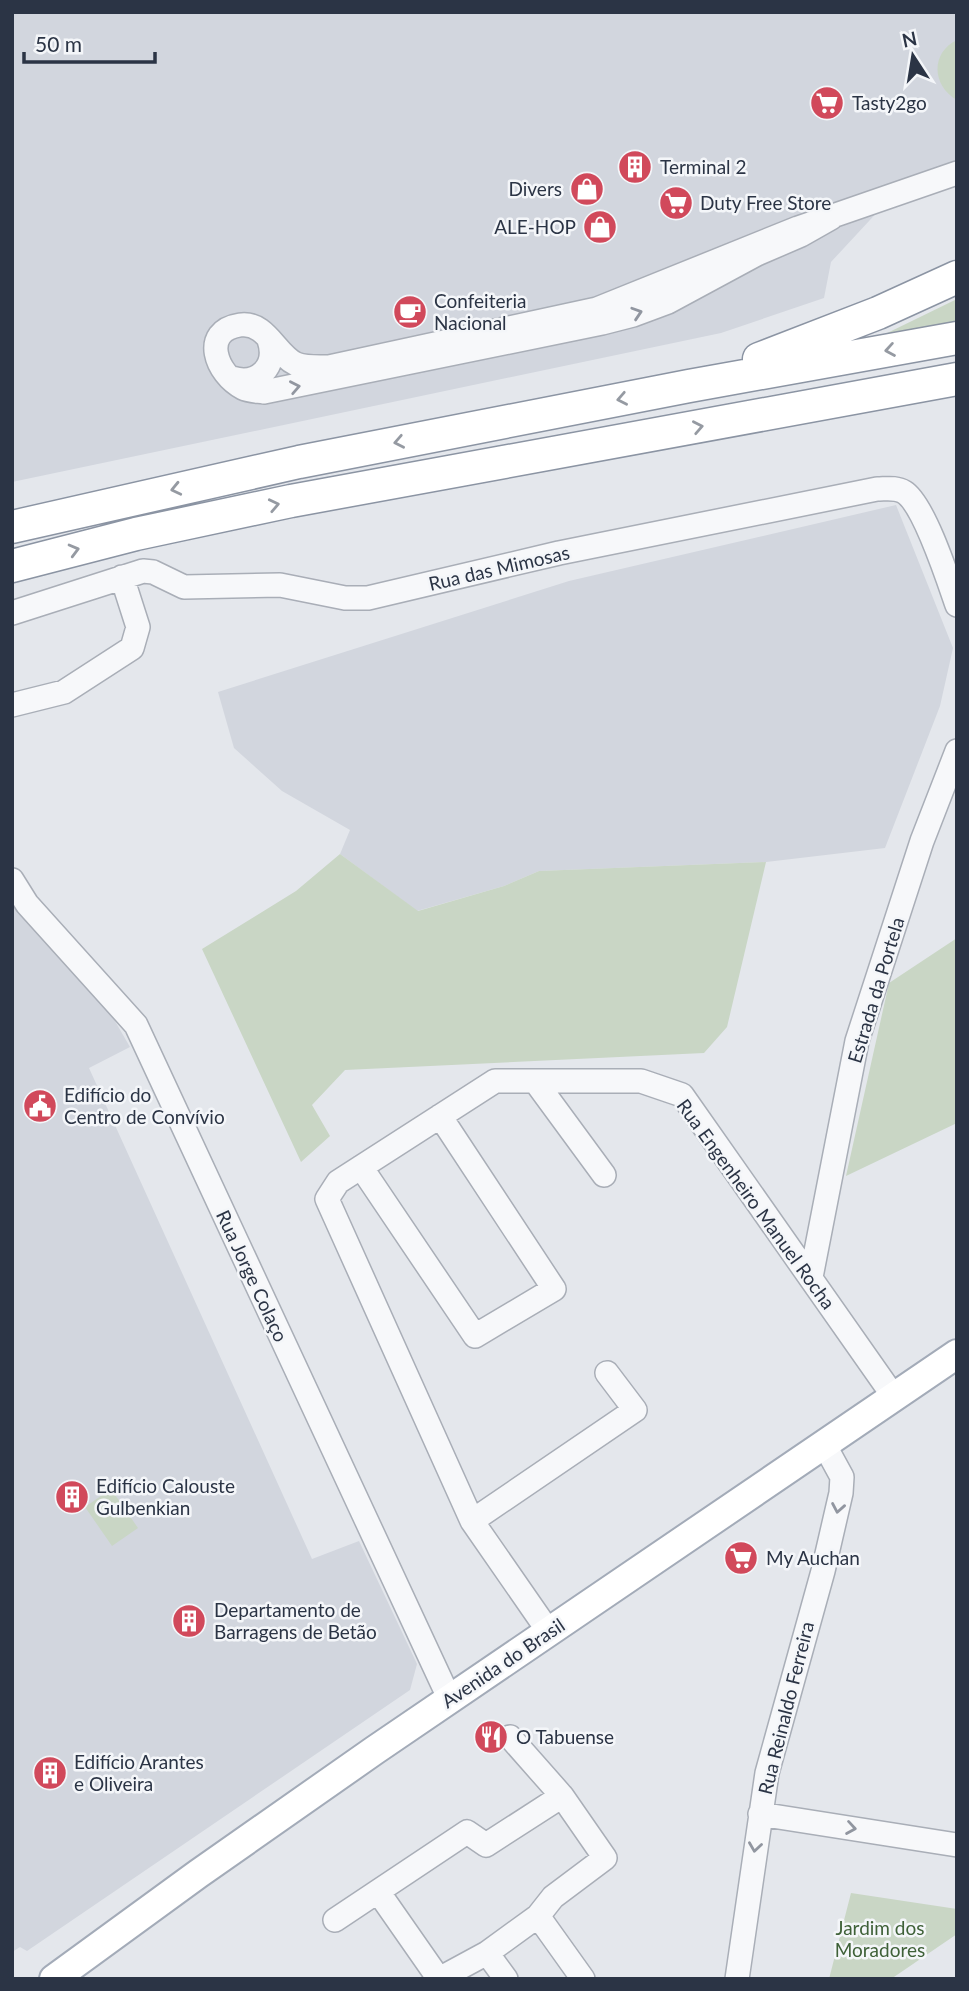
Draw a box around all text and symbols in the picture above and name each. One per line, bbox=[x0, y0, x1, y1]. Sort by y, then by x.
scale bar bbox=[24, 21, 156, 65]
north arrow bbox=[878, 21, 948, 91]
text: N bbox=[900, 26, 919, 52]
text: 50 m bbox=[35, 31, 82, 56]
supermarket icon: Tasty2go bbox=[808, 84, 846, 122]
place label: Tasty2go bbox=[852, 91, 927, 114]
building icon: Terminal 2 bbox=[616, 148, 654, 186]
place label: Terminal 2 bbox=[660, 155, 746, 178]
shop icon: Divers bbox=[568, 170, 606, 208]
place label: Divers bbox=[509, 177, 562, 200]
supermarket icon: Duty Free Store bbox=[657, 184, 695, 222]
place label: Duty Free Store bbox=[700, 191, 831, 214]
shop icon: ALE-HOP bbox=[581, 208, 619, 246]
place label: ALE-HOP bbox=[494, 215, 576, 238]
place label: Confeiteria Nacional bbox=[434, 289, 526, 334]
cafe icon: Confeiteria Nacional bbox=[391, 293, 429, 331]
one-way arrow bbox=[631, 307, 643, 321]
one-way arrow bbox=[884, 342, 896, 357]
one-way arrow bbox=[289, 380, 301, 395]
one-way arrow bbox=[616, 391, 628, 406]
one-way arrow bbox=[692, 421, 704, 436]
one-way arrow bbox=[393, 434, 405, 449]
one-way arrow bbox=[170, 481, 182, 496]
one-way arrow bbox=[268, 498, 280, 513]
street label: Rua das Mimosas bbox=[426, 540, 572, 595]
one-way arrow bbox=[68, 544, 80, 558]
street label: Estrada da Portela bbox=[842, 914, 909, 1066]
place label: Edifício do Centro de Convívio bbox=[64, 1083, 225, 1128]
public building icon: Edifício do Centro de Convívio bbox=[21, 1087, 59, 1125]
street label: Rua Engenheiro Manuel Rocha bbox=[672, 1094, 840, 1313]
street label: Rua Jorge Colaço bbox=[212, 1206, 293, 1345]
place label: Edifício Calouste Gulbenkian bbox=[96, 1474, 235, 1519]
building icon: Edifício Calouste Gulbenkian bbox=[53, 1478, 91, 1516]
one-way arrow bbox=[831, 1502, 846, 1514]
supermarket icon: My Auchan bbox=[722, 1539, 760, 1577]
place label: My Auchan bbox=[766, 1546, 860, 1569]
place label: Departamento de Barragens de Betão bbox=[214, 1598, 377, 1643]
building icon: Departamento de Barragens de Betão bbox=[170, 1602, 208, 1640]
street label: Avenida do Brasil bbox=[437, 1613, 569, 1712]
street label: Rua Reinaldo Ferreira bbox=[753, 1619, 818, 1797]
restaurant icon: O Tabuense bbox=[472, 1718, 510, 1756]
place label: O Tabuense bbox=[516, 1725, 614, 1748]
place label: Edifício Arantes e Oliveira bbox=[74, 1750, 204, 1795]
building icon: Edifício Arantes e Oliveira bbox=[31, 1754, 69, 1792]
one-way arrow bbox=[845, 1821, 857, 1836]
one-way arrow bbox=[748, 1841, 763, 1853]
park label: Jardim dos Moradores bbox=[835, 1916, 925, 1961]

